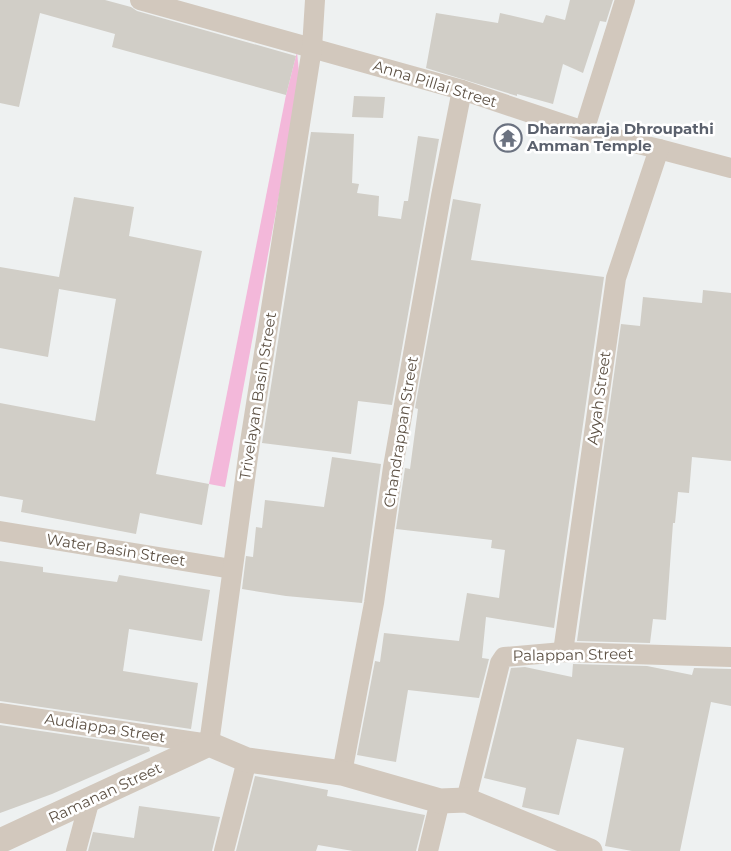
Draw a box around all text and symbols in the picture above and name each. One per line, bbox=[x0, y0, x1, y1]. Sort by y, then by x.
street label: Anna Pillai Street bbox=[371, 56, 500, 111]
place label: Dharmaraja Dhroupathi Amman Temple bbox=[526, 119, 714, 155]
temple icon: Dharmaraja Dhroupathi Amman Temple bbox=[493, 123, 523, 153]
street label: Trivelayan Basin Street bbox=[235, 311, 280, 481]
street label: Ayyah Street bbox=[583, 350, 614, 446]
street label: Chandrappan Street bbox=[379, 355, 422, 509]
street label: Water Basin Street bbox=[45, 529, 187, 570]
street label: Palappan Street bbox=[512, 644, 634, 665]
street label: Audiappa Street bbox=[43, 709, 167, 746]
street label: Ramanan Street bbox=[45, 758, 164, 827]

